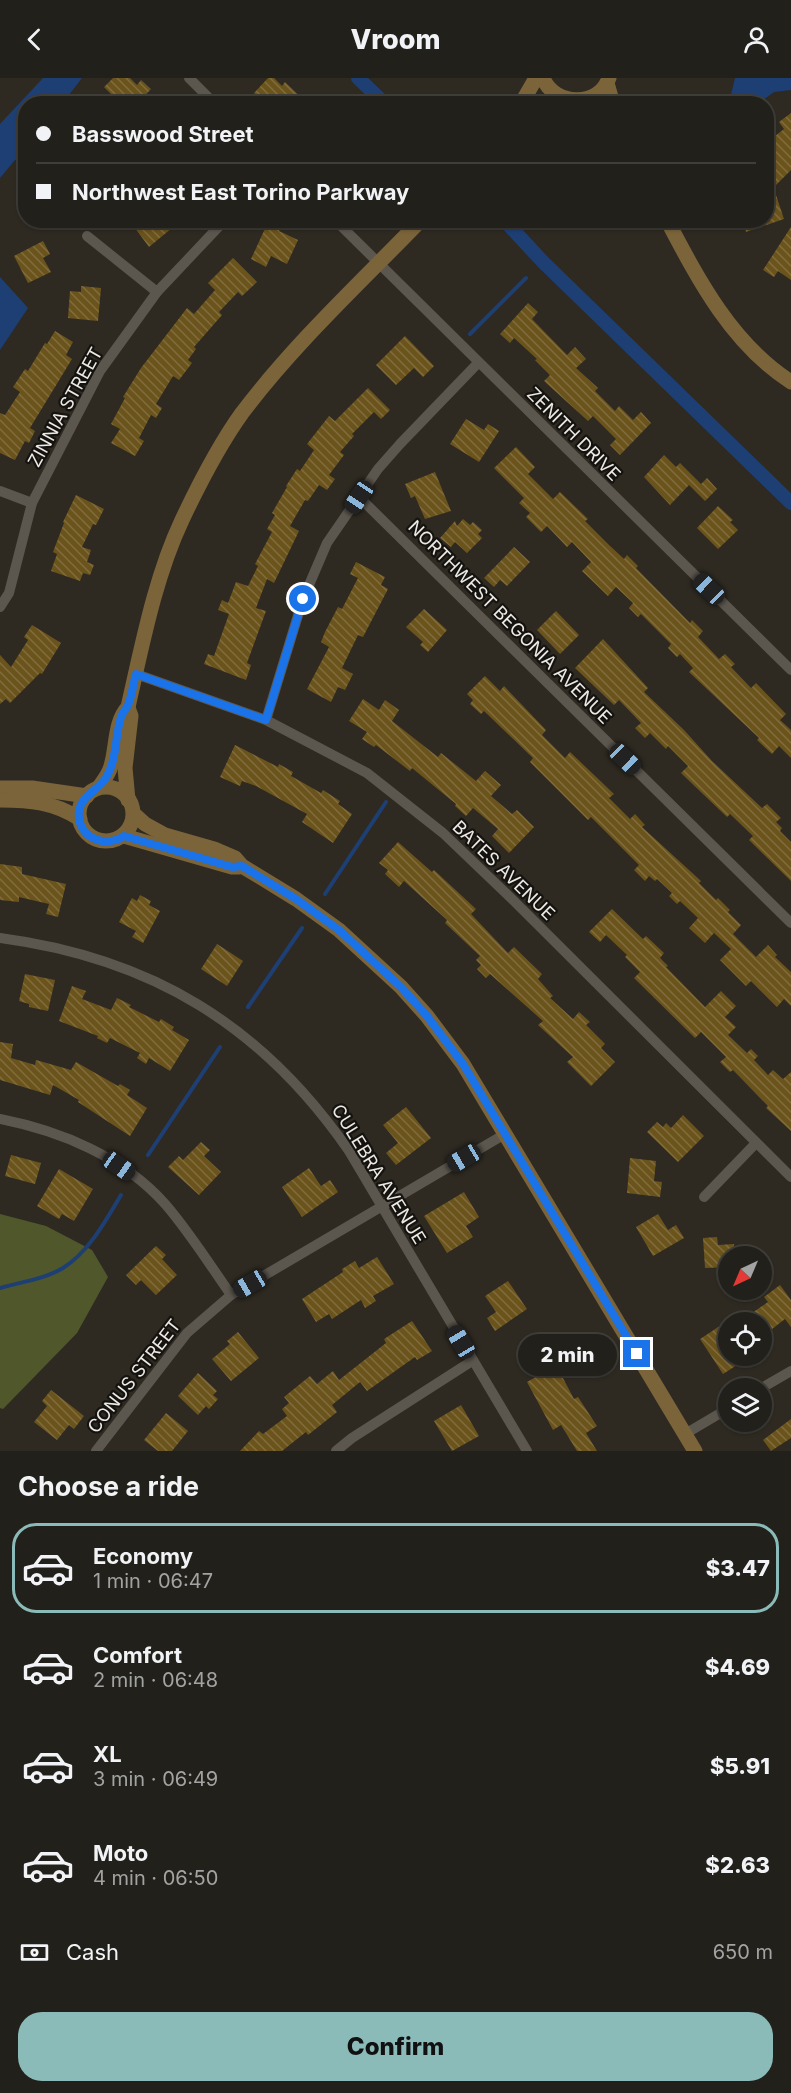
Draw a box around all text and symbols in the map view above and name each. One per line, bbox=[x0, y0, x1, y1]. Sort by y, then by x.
icon: back bbox=[18, 23, 51, 56]
text: Vroom bbox=[351, 23, 440, 56]
icon: person bbox=[740, 23, 773, 56]
text: Basswood Street bbox=[72, 121, 254, 147]
text: Northwest East Torino Parkway bbox=[72, 179, 409, 205]
street label: ZINNIA STREET bbox=[23, 343, 107, 471]
street label: ZENITH DRIVE bbox=[523, 383, 625, 485]
car bbox=[341, 477, 377, 517]
street label: NORTHWEST BEGONIA AVENUE bbox=[404, 516, 616, 728]
car bbox=[690, 570, 728, 608]
route start bbox=[289, 585, 316, 612]
car bbox=[606, 740, 644, 778]
street label: BATES AVENUE bbox=[449, 816, 559, 924]
street label: CULEBRA AVENUE bbox=[328, 1100, 430, 1248]
car bbox=[444, 1141, 484, 1175]
car bbox=[99, 1148, 139, 1184]
north arrow bbox=[718, 1246, 772, 1300]
map controls bbox=[718, 1246, 772, 1432]
car bbox=[230, 1267, 270, 1301]
button: locate bbox=[718, 1312, 772, 1366]
street label: CONUS STREET bbox=[83, 1315, 185, 1437]
car bbox=[444, 1322, 478, 1362]
callout: 2 min bbox=[517, 1333, 616, 1375]
route end bbox=[623, 1340, 650, 1367]
text: 2 min bbox=[540, 1343, 595, 1367]
button: layers bbox=[718, 1378, 772, 1432]
text: Choose a ride bbox=[18, 1470, 199, 1503]
icon: car bbox=[21, 1541, 75, 1595]
text: Economy bbox=[93, 1543, 193, 1569]
text: $3.47 bbox=[706, 1555, 770, 1581]
text: 1 min · 06:47 bbox=[93, 1569, 213, 1593]
icon: car bbox=[21, 1640, 75, 1694]
text: Comfort bbox=[93, 1642, 182, 1668]
text: $4.69 bbox=[705, 1654, 770, 1680]
text: 2 min · 06:48 bbox=[93, 1668, 218, 1692]
icon: car bbox=[21, 1739, 75, 1793]
text: XL bbox=[93, 1741, 122, 1767]
text: $5.91 bbox=[710, 1753, 770, 1779]
text: 3 min · 06:49 bbox=[93, 1767, 218, 1791]
icon: car bbox=[21, 1838, 75, 1892]
text: Moto bbox=[93, 1840, 148, 1866]
text: $2.63 bbox=[705, 1852, 770, 1878]
text: 4 min · 06:50 bbox=[93, 1866, 218, 1890]
icon: cash bbox=[18, 1936, 51, 1969]
text: Cash bbox=[66, 1939, 119, 1965]
text: 650 m bbox=[713, 1940, 773, 1964]
button: Confirm bbox=[18, 2012, 773, 2081]

